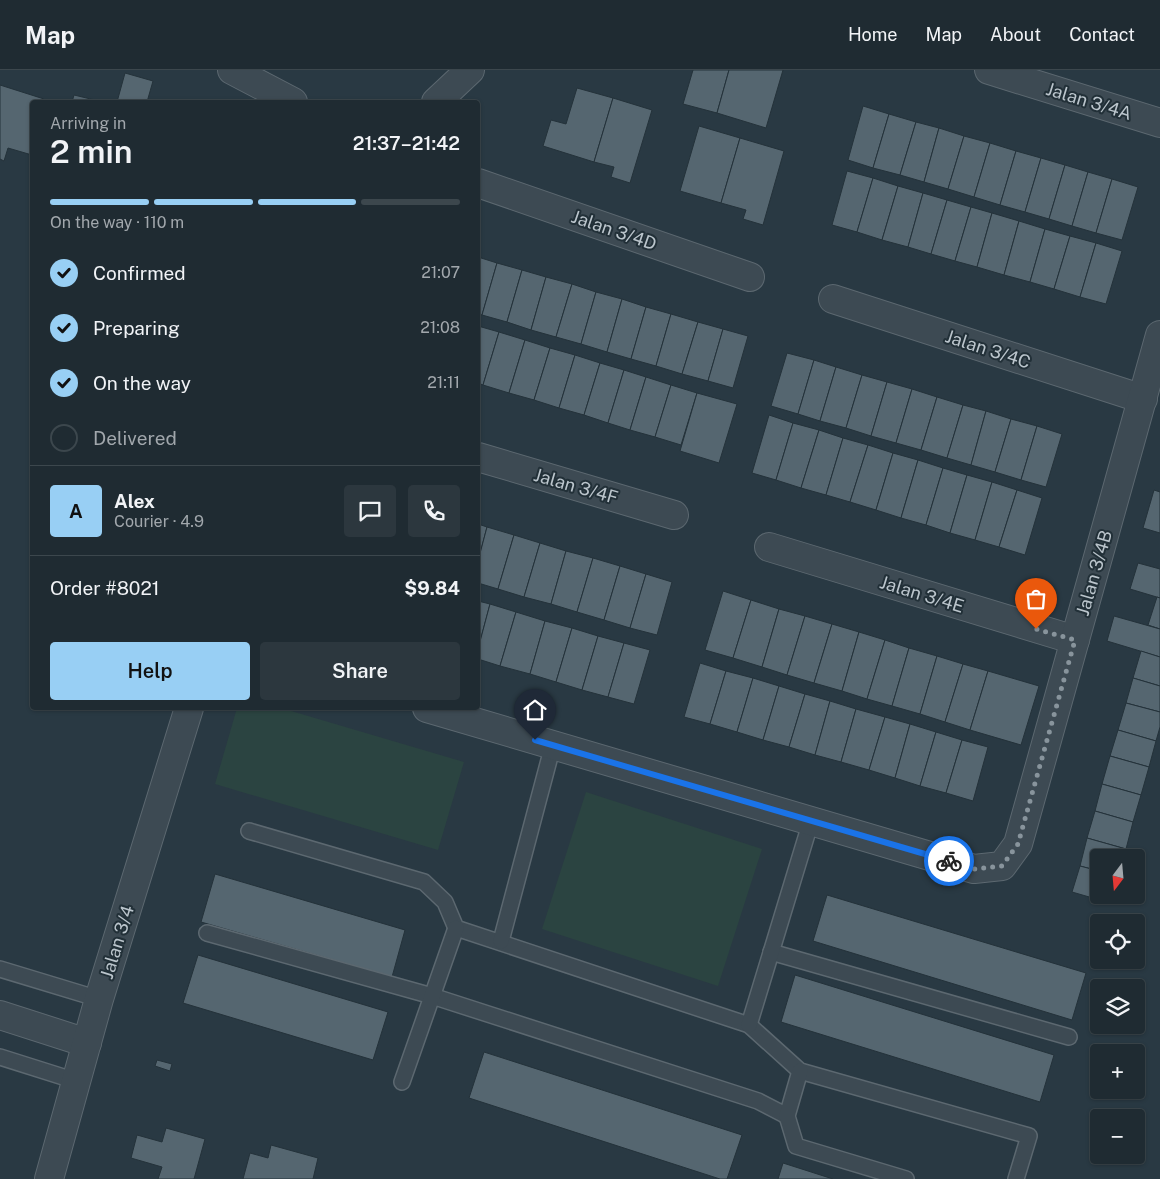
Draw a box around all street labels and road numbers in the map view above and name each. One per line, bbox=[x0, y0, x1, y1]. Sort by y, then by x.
street label: Jalan 3/4A bbox=[1043, 78, 1135, 124]
street label: Jalan 3/4D bbox=[569, 206, 659, 254]
street label: Jalan 3/4C bbox=[943, 325, 1033, 373]
street label: Jalan 3/4F bbox=[531, 464, 621, 508]
street label: Jalan 3/4B bbox=[1072, 528, 1116, 618]
street label: Jalan 3/4E bbox=[877, 571, 967, 617]
street label: Jalan 3/4 bbox=[96, 903, 138, 981]

